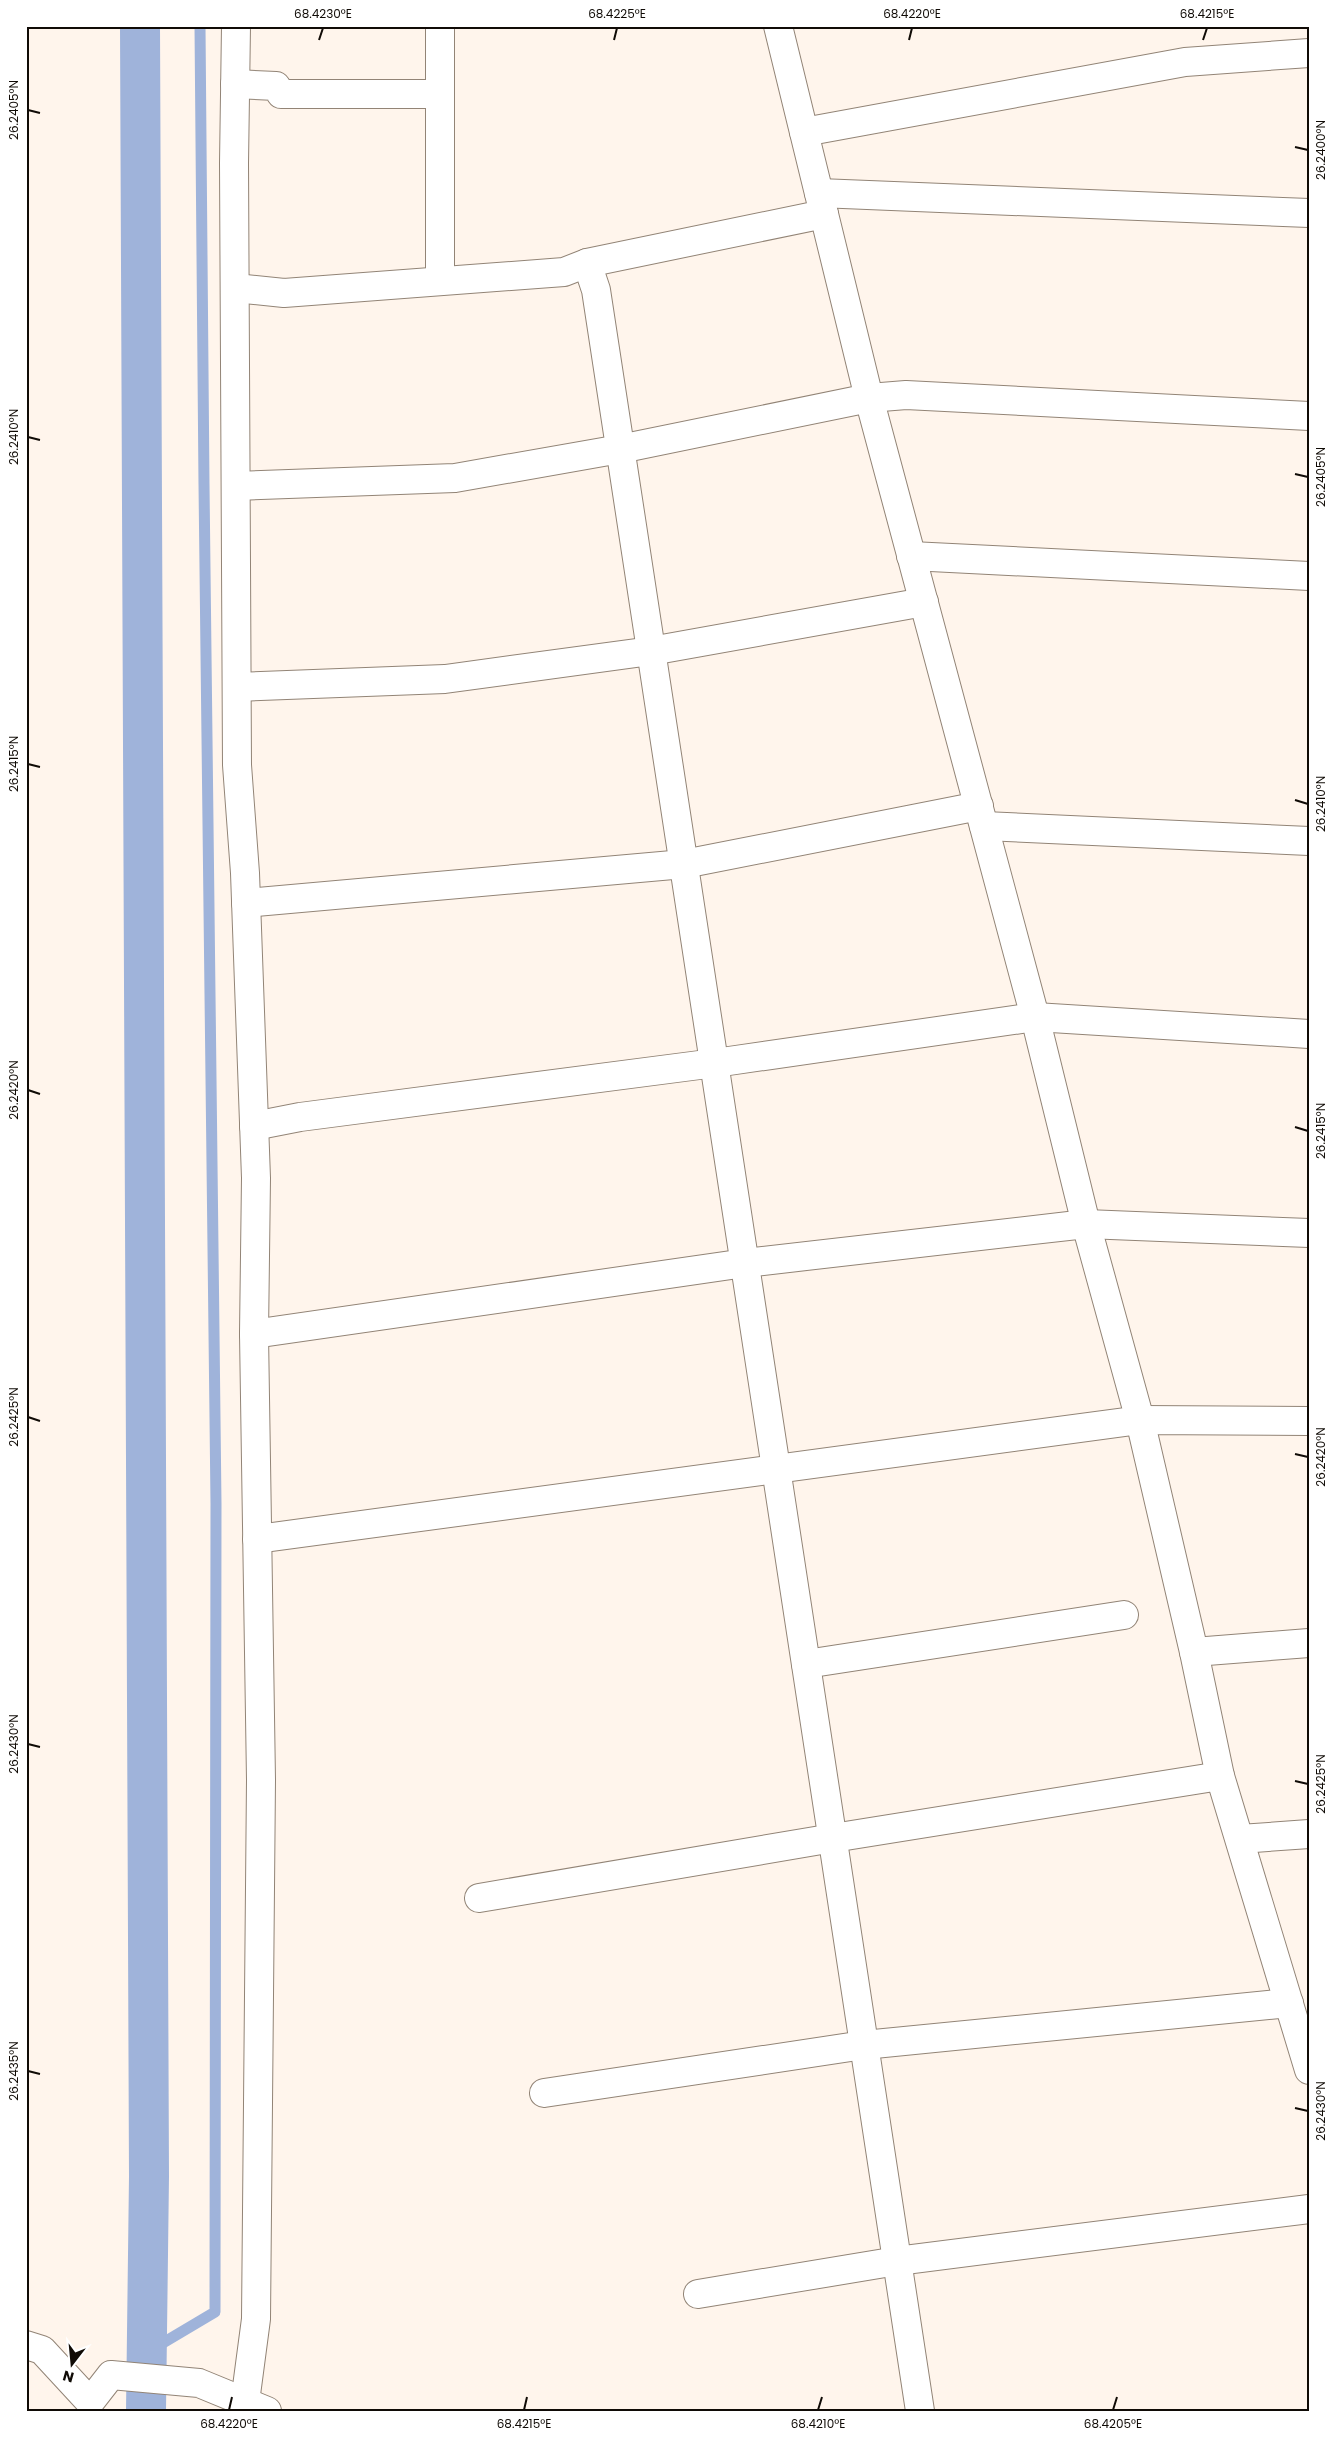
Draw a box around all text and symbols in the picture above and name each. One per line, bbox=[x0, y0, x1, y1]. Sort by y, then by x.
text: 68.4230°E bbox=[294, 5, 352, 22]
text: 68.4225°E bbox=[588, 5, 646, 22]
text: 68.4220°E bbox=[883, 5, 941, 22]
text: 68.4215°E bbox=[1180, 5, 1234, 22]
text: 26.2405°N bbox=[5, 80, 22, 140]
text: 26.2400°N bbox=[1312, 120, 1329, 180]
text: 26.2410°N bbox=[5, 409, 22, 465]
text: 26.2405°N bbox=[1312, 447, 1329, 507]
text: 26.2415°N bbox=[5, 736, 22, 792]
text: 26.2410°N bbox=[1312, 776, 1329, 832]
text: 26.2420°N bbox=[5, 1060, 22, 1120]
text: 26.2415°N bbox=[1312, 1103, 1329, 1159]
text: 26.2425°N bbox=[5, 1387, 22, 1447]
text: 26.2420°N bbox=[1312, 1427, 1329, 1487]
text: 26.2430°N bbox=[5, 1714, 22, 1774]
text: 26.2425°N bbox=[1312, 1754, 1329, 1814]
text: 26.2435°N bbox=[5, 2041, 22, 2101]
text: 26.2430°N bbox=[1312, 2081, 1329, 2141]
north arrow bbox=[48, 2340, 98, 2390]
text: N bbox=[61, 2365, 76, 2388]
text: 68.4220°E bbox=[200, 2415, 258, 2432]
text: 68.4215°E bbox=[497, 2415, 551, 2432]
text: 68.4210°E bbox=[791, 2415, 845, 2432]
text: 68.4205°E bbox=[1084, 2415, 1142, 2432]

